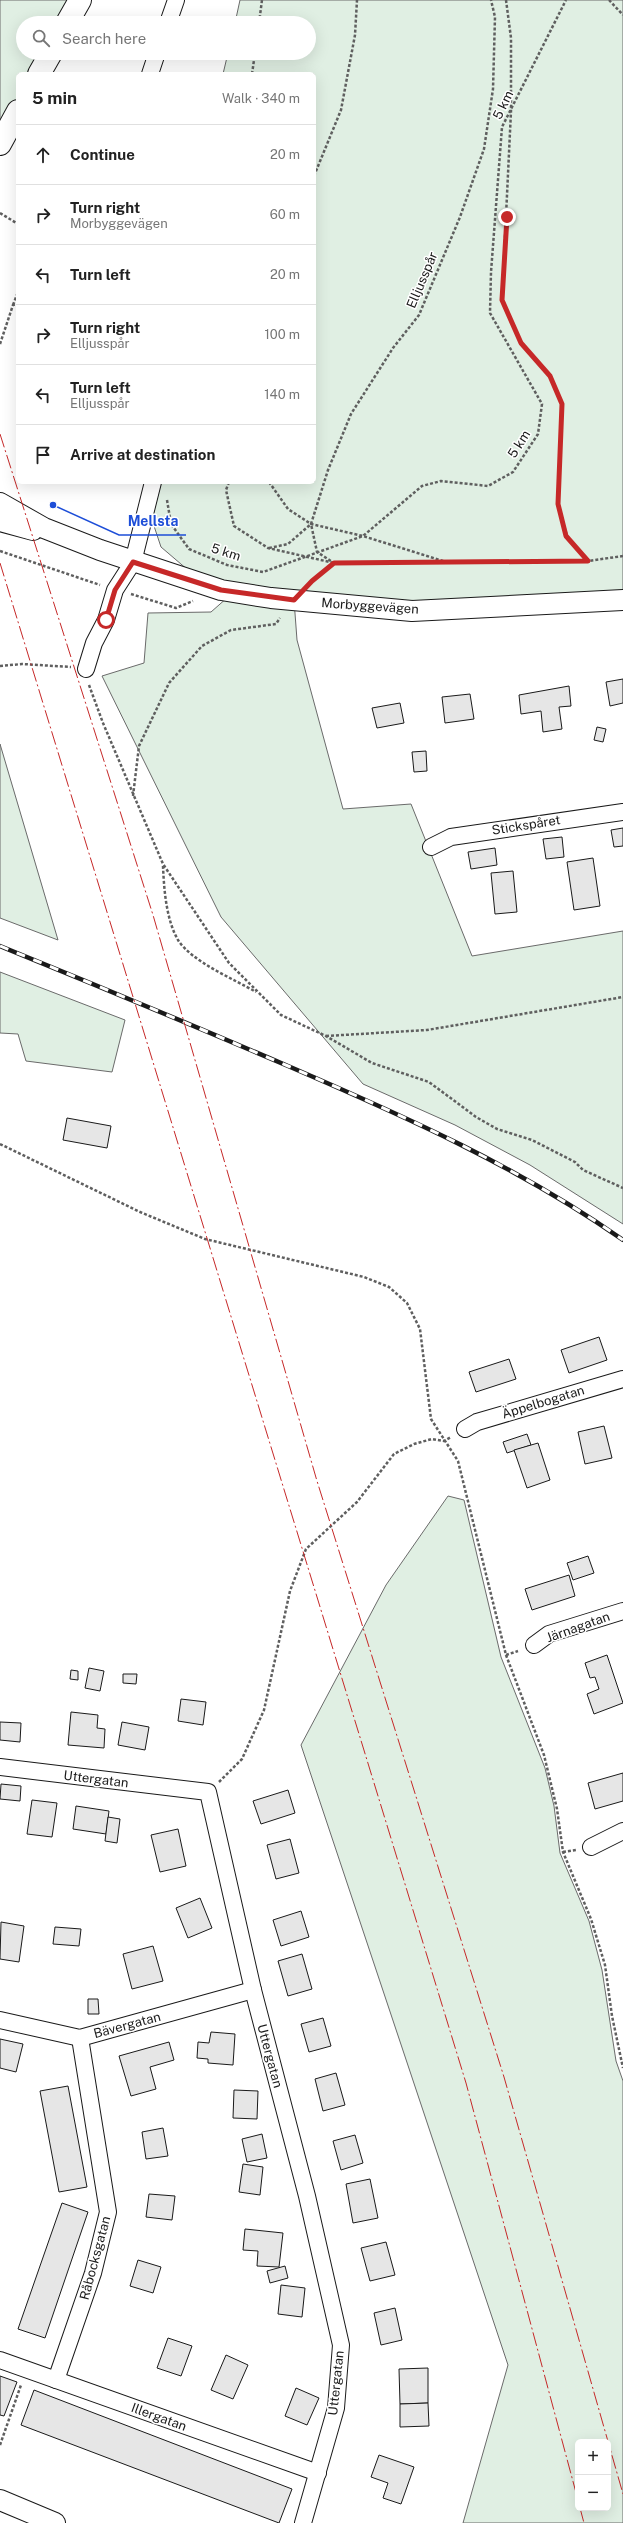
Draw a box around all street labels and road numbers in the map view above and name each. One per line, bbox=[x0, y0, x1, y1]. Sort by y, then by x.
street label: 5 km bbox=[490, 88, 516, 122]
street label: Elljusspår bbox=[403, 250, 441, 310]
street label: 5 km bbox=[505, 427, 533, 461]
street label: 5 km bbox=[209, 540, 243, 564]
street label: Morbyggevägen bbox=[321, 595, 419, 617]
street label: Stickspåret bbox=[491, 812, 561, 838]
street label: Äppelbogatan bbox=[500, 1382, 586, 1422]
street label: Järnagatan bbox=[544, 1609, 612, 1645]
street label: Uttergatan bbox=[63, 1768, 129, 1790]
street label: Bävergatan bbox=[92, 2009, 162, 2041]
street label: Uttergatan bbox=[254, 2023, 286, 2089]
street label: Råbocksgatan bbox=[77, 2214, 113, 2302]
street label: Uttergatan bbox=[325, 2350, 347, 2416]
street label: Illergatan bbox=[129, 2400, 189, 2434]

